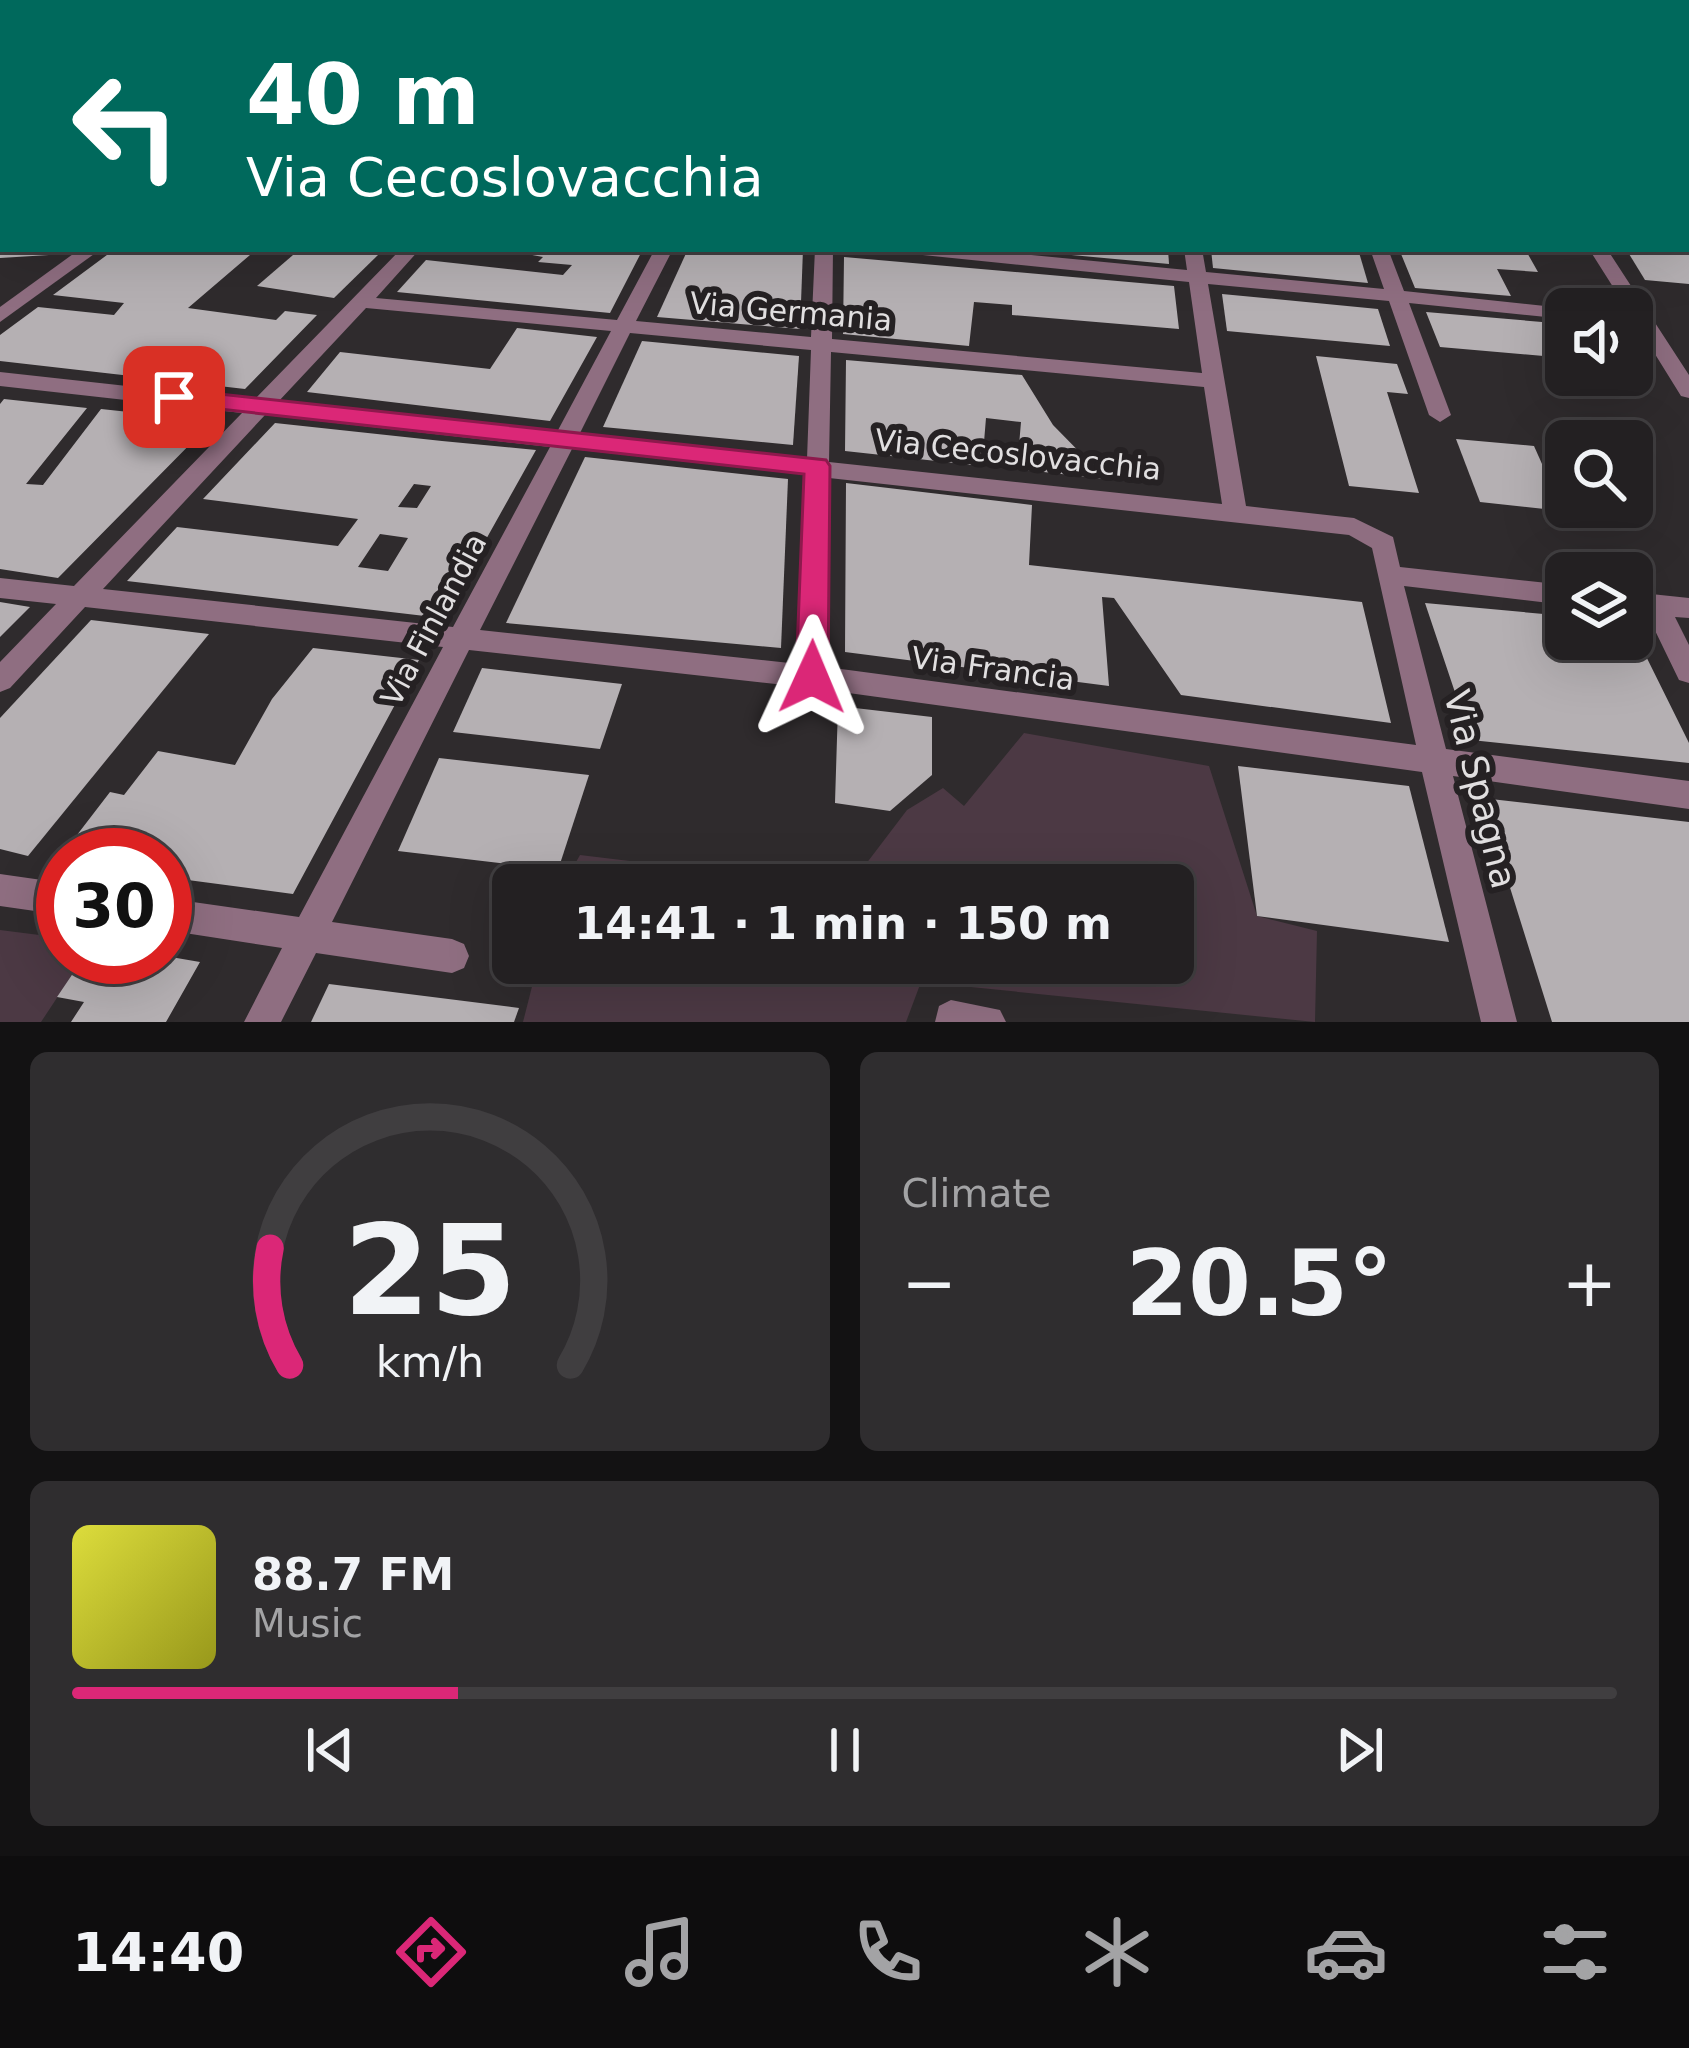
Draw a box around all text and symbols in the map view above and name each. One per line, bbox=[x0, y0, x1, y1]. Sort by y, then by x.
text: 40 m bbox=[246, 46, 480, 144]
icon: left bbox=[48, 48, 204, 204]
text: Via Cecoslovacchia bbox=[246, 146, 764, 209]
street label: Via Germania bbox=[688, 285, 894, 338]
map controls bbox=[1545, 288, 1653, 660]
button: sound bbox=[1545, 288, 1653, 396]
pin bbox=[123, 346, 225, 448]
icon: arrive bbox=[141, 364, 207, 430]
button: search bbox=[1545, 420, 1653, 528]
street label: Via Cecoslovacchia bbox=[873, 422, 1163, 487]
street label: Via Finlandia bbox=[373, 528, 494, 712]
button: layers bbox=[1545, 552, 1653, 660]
position arrow bbox=[749, 614, 875, 740]
street label: Via Francia bbox=[909, 640, 1077, 697]
street label: Via Spagna bbox=[1436, 686, 1525, 892]
speed limit sign: 30 bbox=[36, 828, 192, 984]
text: 14:41 · 1 min · 150 m bbox=[574, 897, 1112, 950]
text: Climate bbox=[902, 1171, 1052, 1216]
text: 25 bbox=[343, 1198, 517, 1343]
text: 20.5° bbox=[1126, 1231, 1393, 1336]
text: − bbox=[902, 1245, 957, 1322]
text: + bbox=[1562, 1245, 1617, 1322]
text: km/h bbox=[376, 1336, 484, 1386]
text: 88.7 FM bbox=[252, 1548, 454, 1601]
text: Music bbox=[252, 1601, 363, 1646]
icon: previous bbox=[297, 1717, 363, 1783]
icon: pause bbox=[812, 1717, 878, 1783]
icon: next bbox=[1327, 1717, 1393, 1783]
icon: directions bbox=[389, 1910, 473, 1994]
icon: music bbox=[618, 1910, 702, 1994]
icon: phone bbox=[846, 1910, 930, 1994]
icon: climate bbox=[1075, 1910, 1159, 1994]
icon: car bbox=[1304, 1910, 1388, 1994]
icon: filters bbox=[1533, 1910, 1617, 1994]
text: 14:40 bbox=[72, 1921, 244, 1984]

